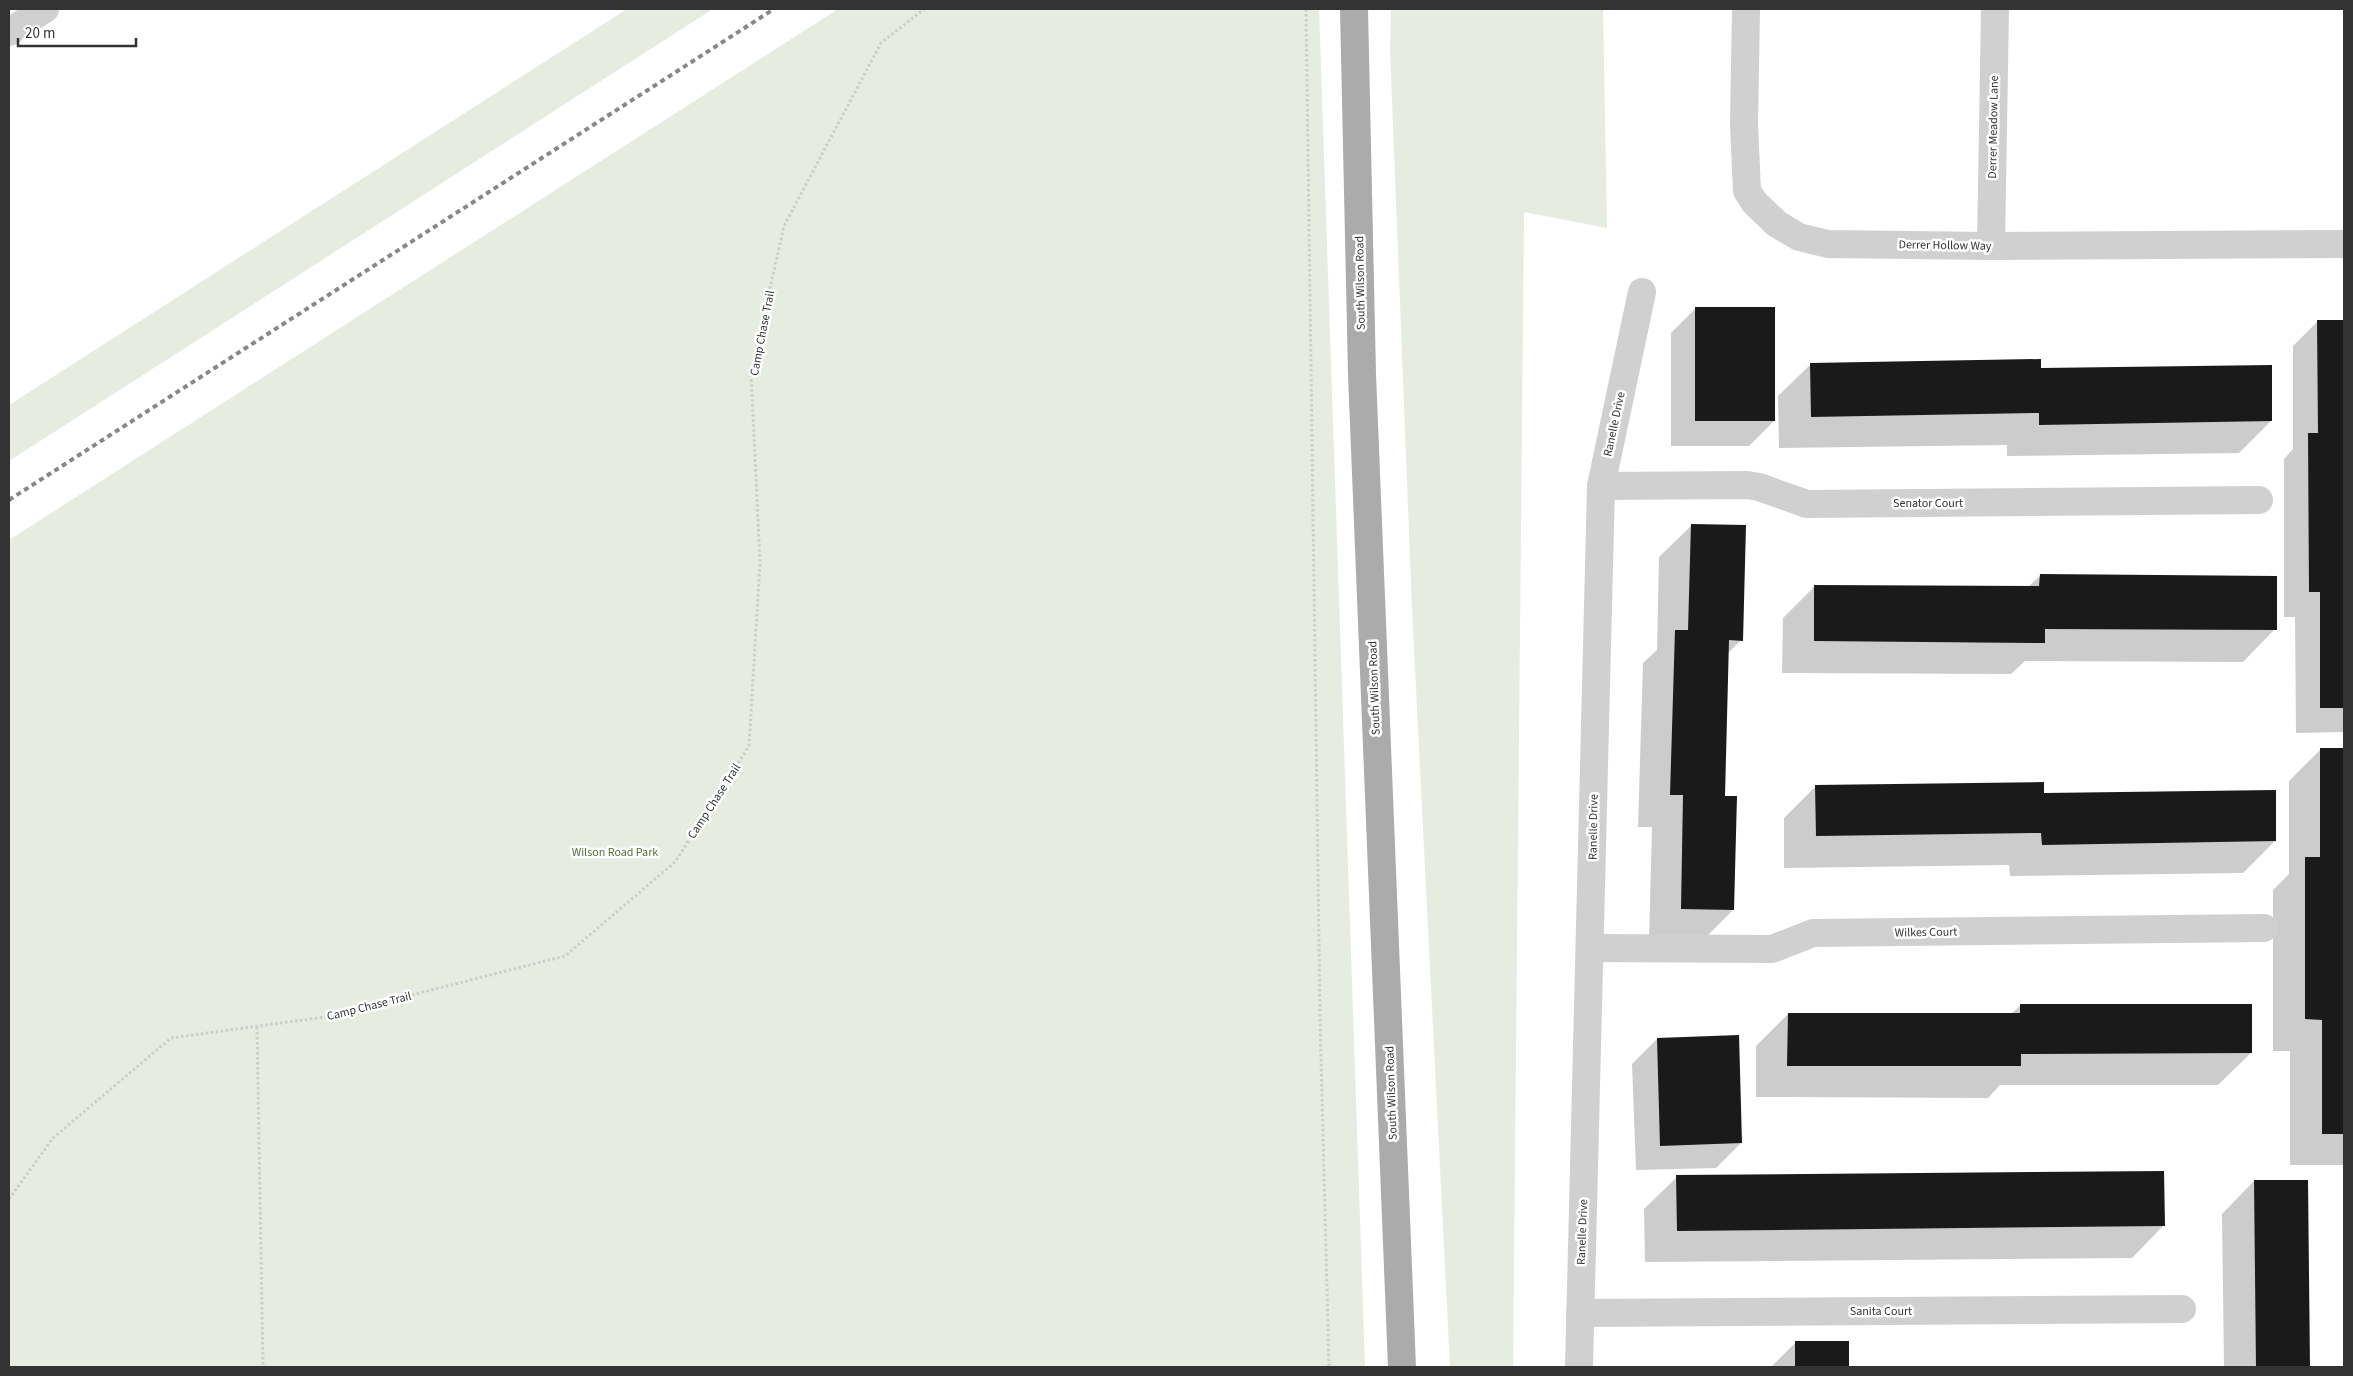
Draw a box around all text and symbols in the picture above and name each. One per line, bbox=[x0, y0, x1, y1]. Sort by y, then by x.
scale bar bbox=[18, 15, 135, 47]
text: 20 m bbox=[25, 23, 55, 44]
street label: Derrer Meadow Lane bbox=[1984, 75, 2003, 179]
street label: South Wilson Road bbox=[1351, 236, 1370, 330]
street label: Derrer Hollow Way bbox=[1898, 236, 1992, 255]
street label: Camp Chase Trail bbox=[746, 289, 779, 377]
street label: Ranelle Drive bbox=[1599, 390, 1630, 458]
street label: Senator Court bbox=[1893, 495, 1963, 512]
street label: South Wilson Road bbox=[1364, 641, 1385, 735]
street label: Camp Chase Trail bbox=[684, 760, 745, 842]
street label: Ranelle Drive bbox=[1584, 794, 1603, 860]
park label: Wilson Road Park bbox=[572, 844, 658, 861]
street label: Wilkes Court bbox=[1895, 923, 1957, 942]
street label: Camp Chase Trail bbox=[325, 988, 413, 1025]
street label: South Wilson Road bbox=[1381, 1046, 1402, 1140]
street label: Ranelle Drive bbox=[1573, 1199, 1592, 1265]
street label: Sanita Court bbox=[1850, 1303, 1912, 1320]

